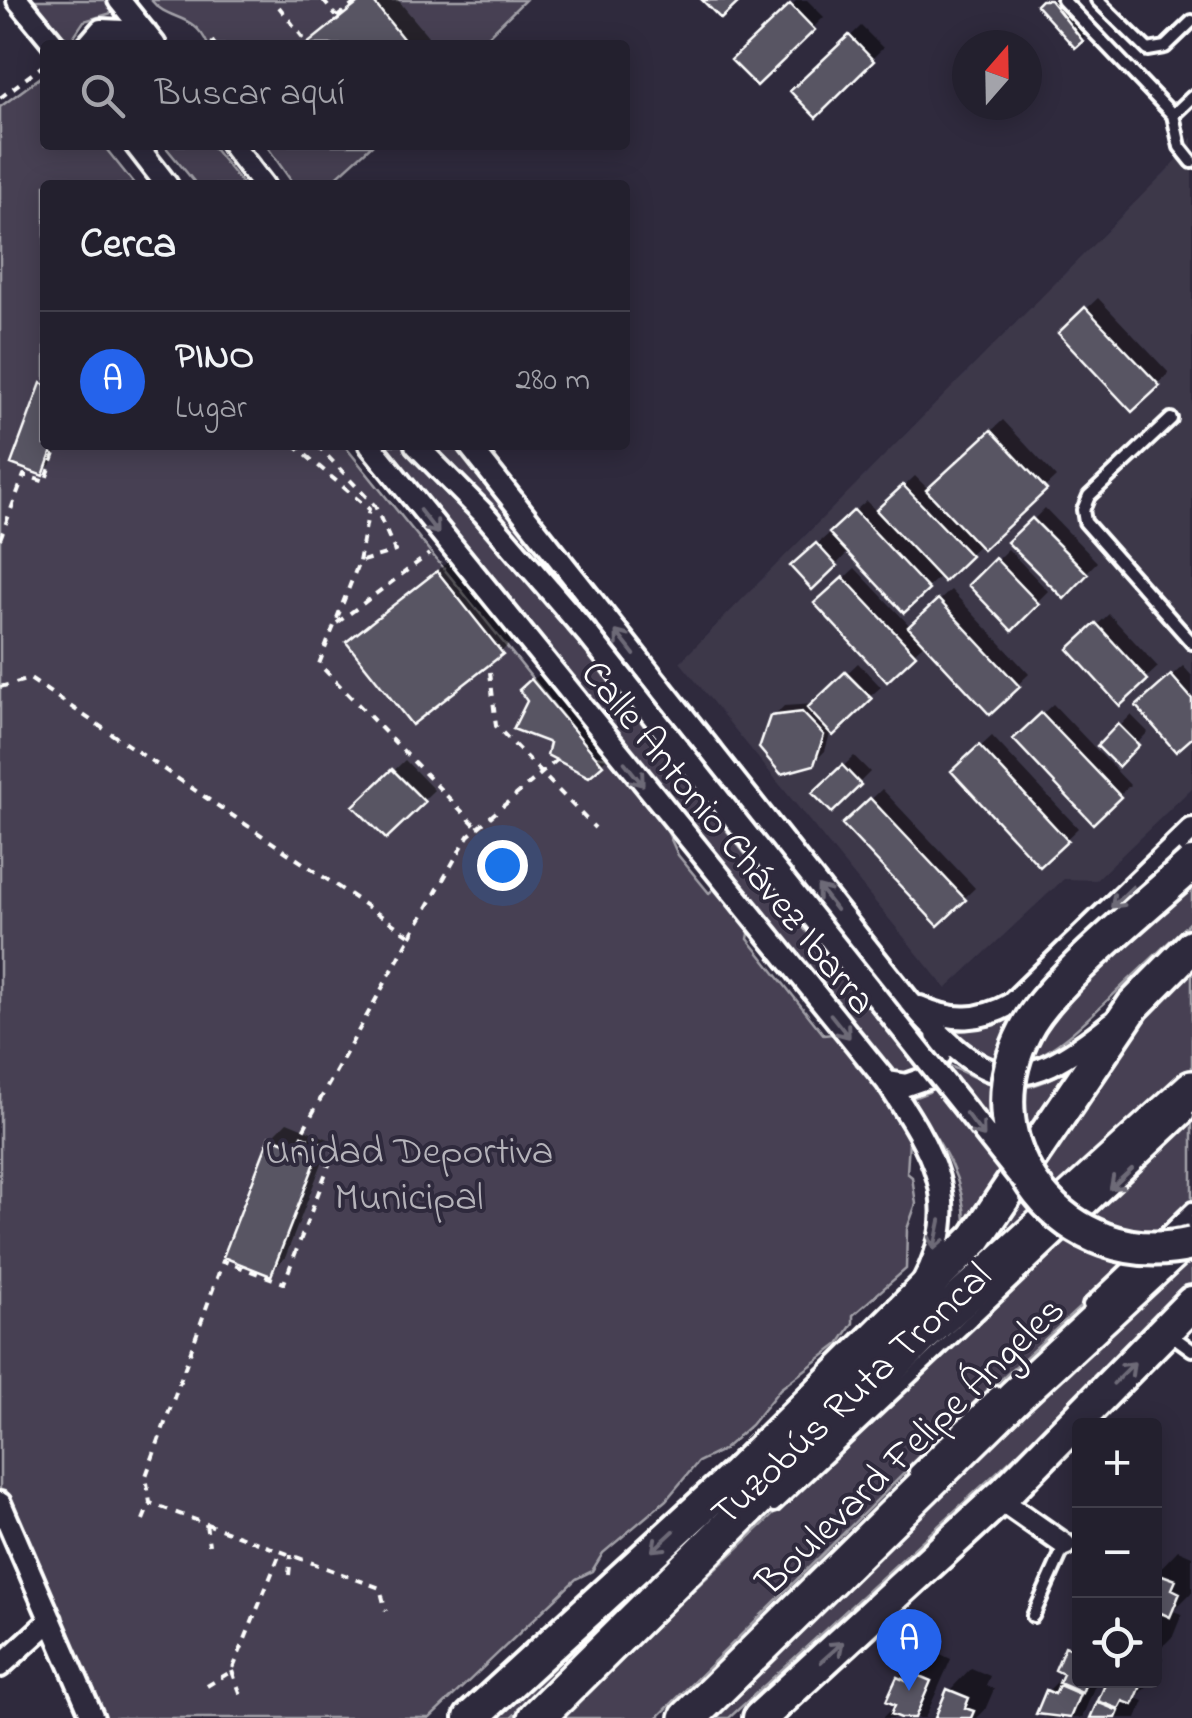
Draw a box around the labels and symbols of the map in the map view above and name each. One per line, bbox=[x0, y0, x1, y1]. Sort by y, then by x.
north arrow bbox=[952, 30, 1042, 120]
one-way arrow bbox=[419, 508, 440, 535]
one-way arrow bbox=[615, 630, 637, 656]
street label: Calle Antonio Chávez Ibarra bbox=[564, 648, 889, 1029]
one-way arrow bbox=[623, 761, 645, 787]
your location bbox=[477, 840, 528, 891]
one-way arrow bbox=[816, 885, 838, 911]
one-way arrow bbox=[1110, 885, 1135, 908]
one-way arrow bbox=[829, 1012, 851, 1038]
one-way arrow bbox=[964, 1112, 986, 1138]
park label: Unidad Deportiva Municipal bbox=[265, 1124, 553, 1229]
one-way arrow bbox=[1110, 1167, 1134, 1191]
one-way arrow bbox=[927, 1218, 946, 1250]
street label: Tuzobús Ruta Troncal bbox=[699, 1250, 1007, 1543]
street label: Boulevard Felipe Ángeles bbox=[744, 1284, 1080, 1611]
one-way arrow bbox=[1111, 1361, 1135, 1385]
one-way arrow bbox=[652, 1529, 676, 1553]
pin: A bbox=[876, 1608, 942, 1691]
one-way arrow bbox=[819, 1641, 844, 1664]

